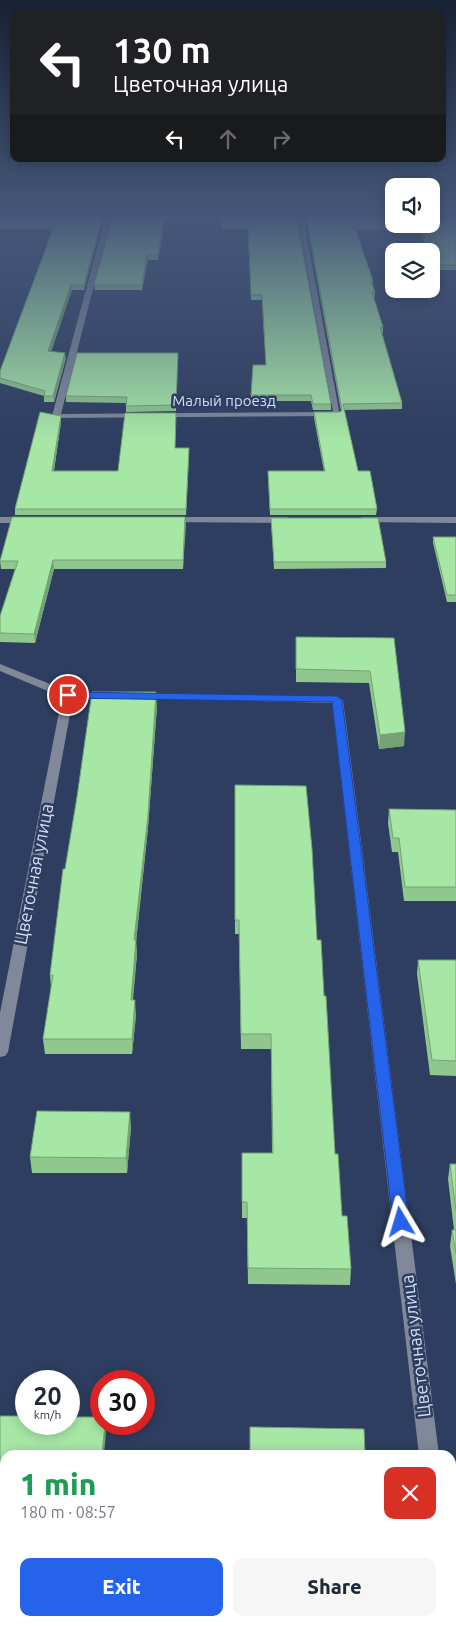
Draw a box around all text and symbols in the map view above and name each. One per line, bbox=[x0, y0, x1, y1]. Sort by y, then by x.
icon: left bbox=[30, 30, 95, 95]
text: 130 m bbox=[113, 30, 211, 70]
text: Цветочная улица bbox=[113, 71, 288, 96]
icon: left bbox=[161, 125, 189, 153]
icon: ahead bbox=[214, 125, 242, 153]
icon: right bbox=[267, 125, 295, 153]
map controls bbox=[385, 178, 440, 298]
button: sound bbox=[385, 178, 440, 233]
button: layers bbox=[385, 243, 440, 298]
street label: Малый проезд bbox=[172, 392, 276, 409]
pin bbox=[47, 674, 89, 716]
icon: arrive bbox=[54, 681, 82, 709]
street label: Цветочная улица bbox=[10, 802, 57, 946]
position arrow bbox=[374, 1195, 426, 1247]
street label: Цветочная улица bbox=[396, 1274, 434, 1418]
speed limit sign: 30 bbox=[90, 1370, 155, 1435]
text: 20 bbox=[33, 1382, 62, 1410]
text: km/h bbox=[34, 1408, 61, 1421]
text: 1 min bbox=[20, 1467, 96, 1501]
button: close bbox=[384, 1467, 436, 1519]
text: 180 m · 08:57 bbox=[20, 1503, 116, 1521]
button: Exit bbox=[20, 1558, 223, 1616]
button: Share bbox=[233, 1558, 436, 1616]

